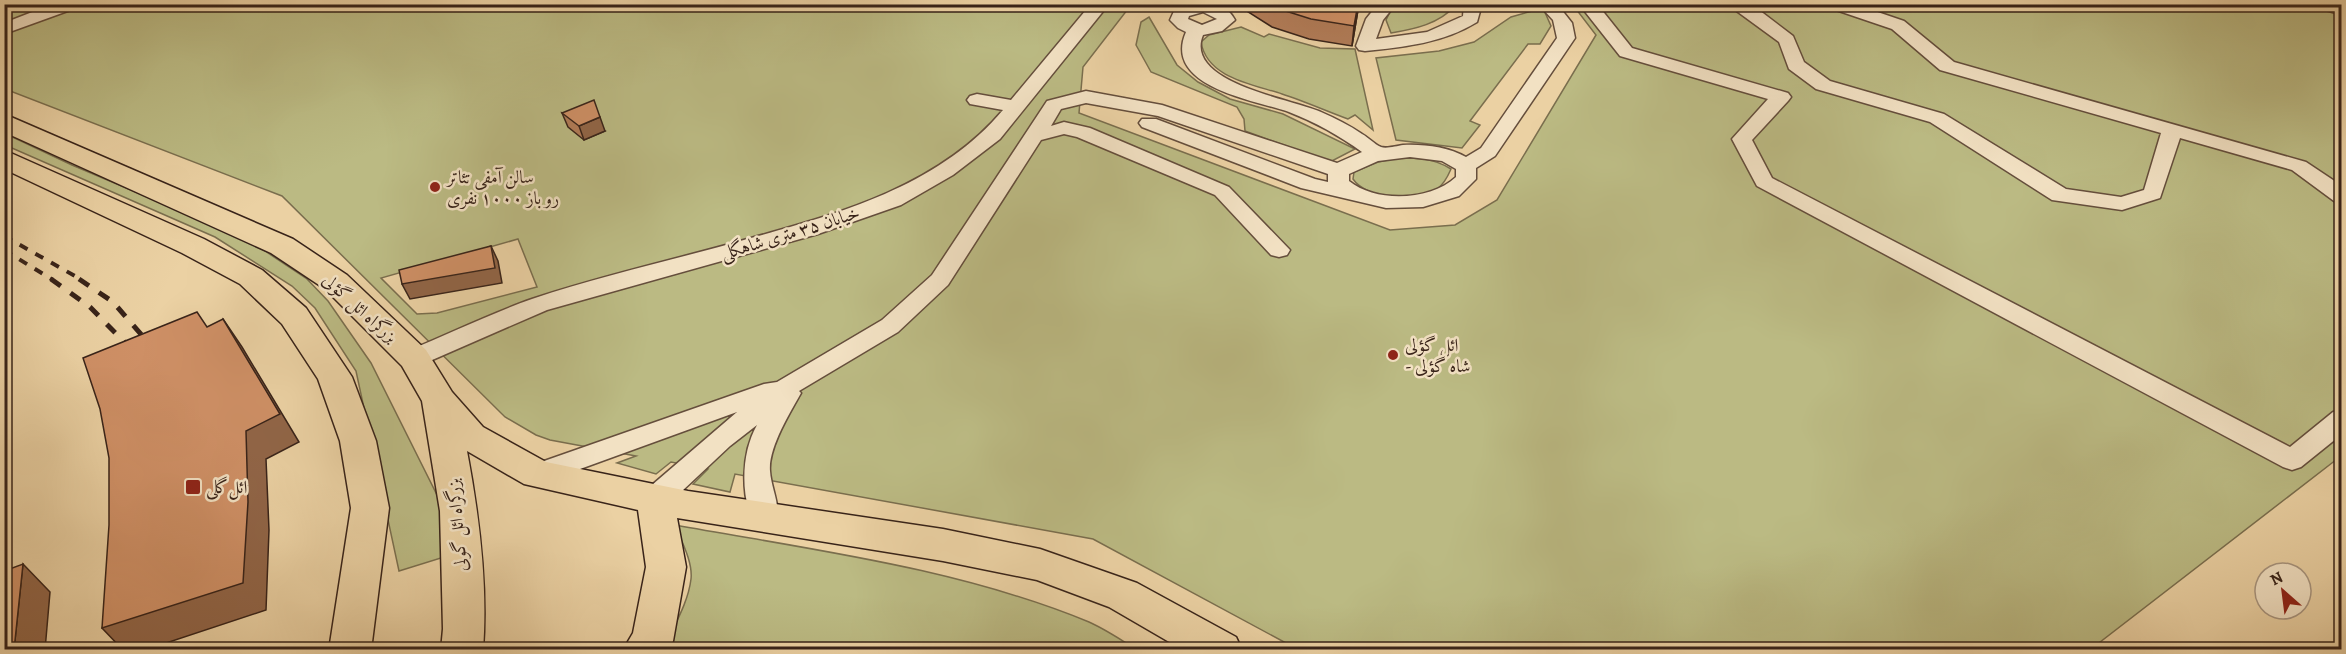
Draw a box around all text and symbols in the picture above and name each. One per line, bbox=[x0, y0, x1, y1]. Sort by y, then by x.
place label: سالن آمفی تئاتر رو باز ۱۰۰۰ نفری bbox=[445, 165, 559, 210]
marker: سالن آمفی تئاتر رو باز ۱۰۰۰ نفری bbox=[428, 180, 442, 194]
street label: خیابان ۳۵ متری شاهگلی bbox=[717, 200, 863, 267]
street label: بزرگراه ائل گؤلی bbox=[317, 268, 403, 349]
place label: ائل گؤلی - شاه گؤلی bbox=[1405, 333, 1471, 378]
marker: ائل گؤلی - شاه گؤلی bbox=[1386, 348, 1400, 362]
place label: ائل‌گلی bbox=[206, 475, 247, 500]
street label: بزرگراه ائل گولی bbox=[441, 477, 474, 572]
marker: ائل‌گلی bbox=[184, 478, 202, 496]
north arrow bbox=[2253, 561, 2313, 621]
text: N bbox=[2266, 566, 2287, 591]

